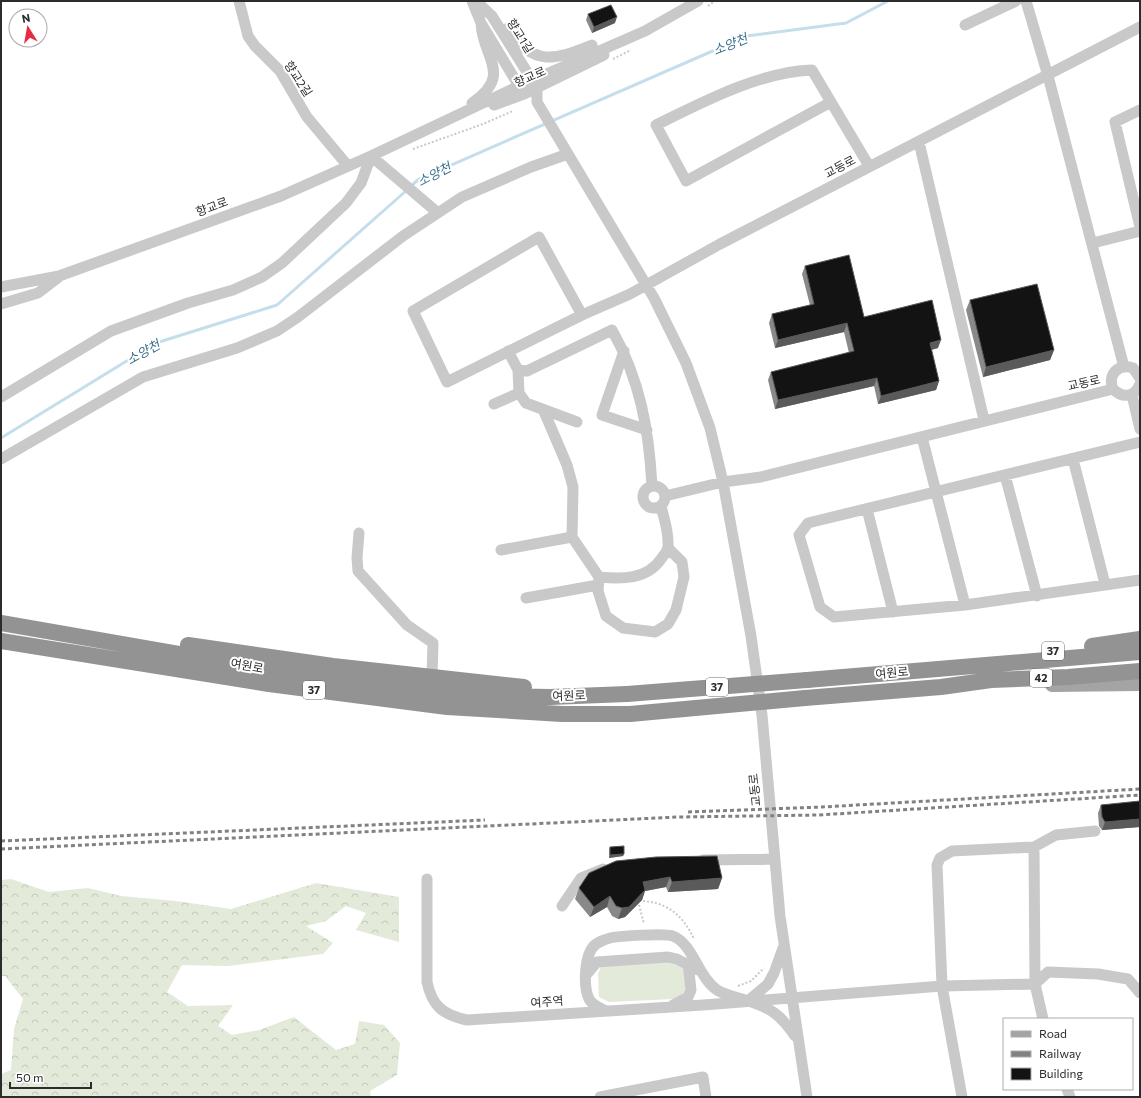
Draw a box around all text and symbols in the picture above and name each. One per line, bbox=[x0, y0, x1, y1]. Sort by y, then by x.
north arrow bbox=[8, 8, 48, 48]
text: N bbox=[21, 11, 31, 25]
street label: 향교1길 bbox=[505, 16, 537, 55]
water label: 소양천 bbox=[710, 29, 751, 58]
street label: 향교2길 bbox=[282, 58, 316, 99]
street label: 향교로 bbox=[512, 63, 548, 89]
street label: 교동로 bbox=[822, 152, 857, 180]
water label: 소양천 bbox=[414, 158, 455, 189]
street label: 향교로 bbox=[194, 194, 230, 218]
water label: 소양천 bbox=[123, 336, 163, 368]
street label: 교동로 bbox=[1066, 371, 1101, 393]
road number: 37 bbox=[1042, 642, 1064, 660]
street label: 여원로 bbox=[230, 655, 265, 675]
street label: 여원로 bbox=[875, 664, 909, 680]
road number: 42 bbox=[1030, 669, 1052, 687]
road number: 37 bbox=[706, 678, 728, 696]
road number: 37 bbox=[303, 681, 325, 699]
street label: 여원로 bbox=[552, 687, 586, 703]
street label: 교동로 bbox=[745, 773, 763, 807]
street label: 여주역 bbox=[530, 993, 564, 1009]
legend bbox=[1003, 1018, 1133, 1090]
text: Road bbox=[1039, 1026, 1067, 1040]
text: Railway bbox=[1039, 1046, 1081, 1060]
scale bar bbox=[10, 1064, 91, 1090]
text: Building bbox=[1039, 1066, 1083, 1080]
text: 50 m bbox=[16, 1070, 44, 1084]

